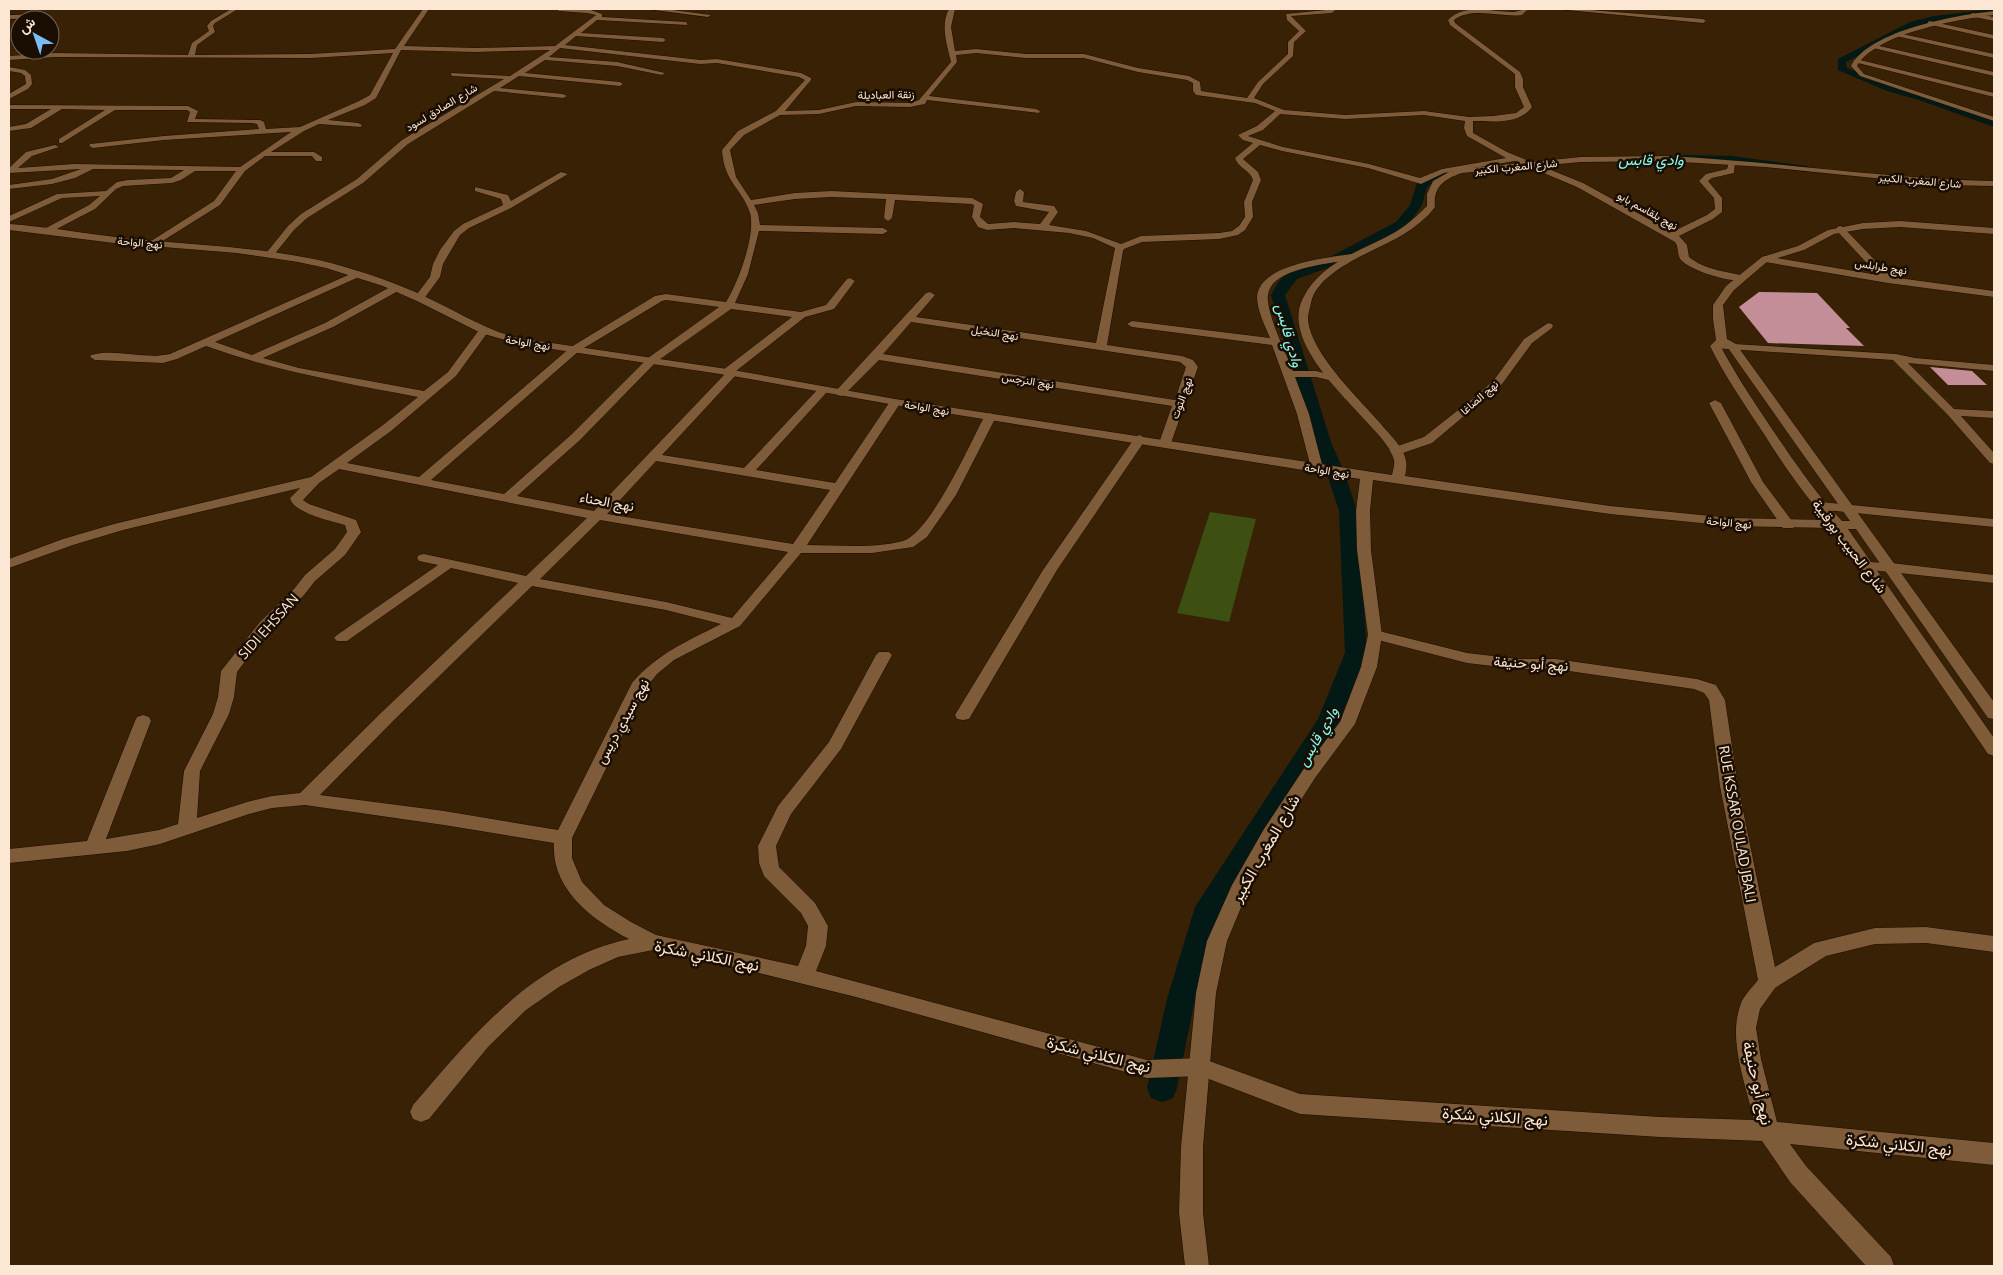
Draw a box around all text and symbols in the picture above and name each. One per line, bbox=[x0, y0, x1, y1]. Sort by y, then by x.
north arrow bbox=[10, 10, 60, 60]
text: ش bbox=[14, 12, 39, 37]
street label: شارع الصادق لسود bbox=[402, 79, 481, 135]
street label: زنقة العباديلة bbox=[857, 86, 915, 102]
water label: وادي قابس bbox=[1618, 149, 1684, 172]
street label: شارع المغرب الكبير bbox=[1473, 155, 1558, 178]
street label: شارع المغرب الكبير bbox=[1877, 169, 1962, 192]
street label: نهج بلقاسم بابو bbox=[1615, 187, 1681, 234]
street label: نهج الواحة bbox=[117, 233, 163, 252]
street label: نهج طرابلس bbox=[1854, 254, 1908, 279]
water label: وادي قابس bbox=[1268, 301, 1309, 370]
street label: نهج النخيل bbox=[970, 321, 1020, 344]
street label: نهج الواحة bbox=[504, 331, 552, 354]
street label: نهج النرجس bbox=[1001, 368, 1055, 393]
street label: نهج التوت bbox=[1167, 375, 1196, 421]
street label: نهج الصاغا bbox=[1457, 376, 1502, 418]
street label: نهج الواحة bbox=[903, 396, 951, 419]
street label: نهج الواحة bbox=[1303, 459, 1351, 482]
street label: نهج الحناء bbox=[578, 487, 636, 517]
street label: شارع الحبيب بورقيبة bbox=[1807, 495, 1892, 598]
street label: نهج الواحة bbox=[1706, 513, 1752, 532]
street label: SIDI EHSSAN bbox=[233, 589, 303, 663]
street label: نهج أبو حنيفة bbox=[1493, 651, 1569, 677]
street label: نهج سيدي دريس bbox=[591, 675, 656, 768]
water label: وادي قابس bbox=[1292, 702, 1345, 771]
street label: RUE KSSAR OULAD JBALI bbox=[1715, 744, 1761, 904]
street label: شارع المغرب الكبير bbox=[1225, 790, 1306, 907]
street label: نهج الكلاني شكرة bbox=[652, 934, 761, 979]
street label: نهج الكلاني شكرة bbox=[1044, 1030, 1153, 1080]
street label: نهج أبو حنيفة bbox=[1737, 1039, 1778, 1127]
street label: نهج الكلاني شكرة bbox=[1441, 1101, 1549, 1134]
street label: نهج الكلاني شكرة bbox=[1845, 1128, 1953, 1163]

